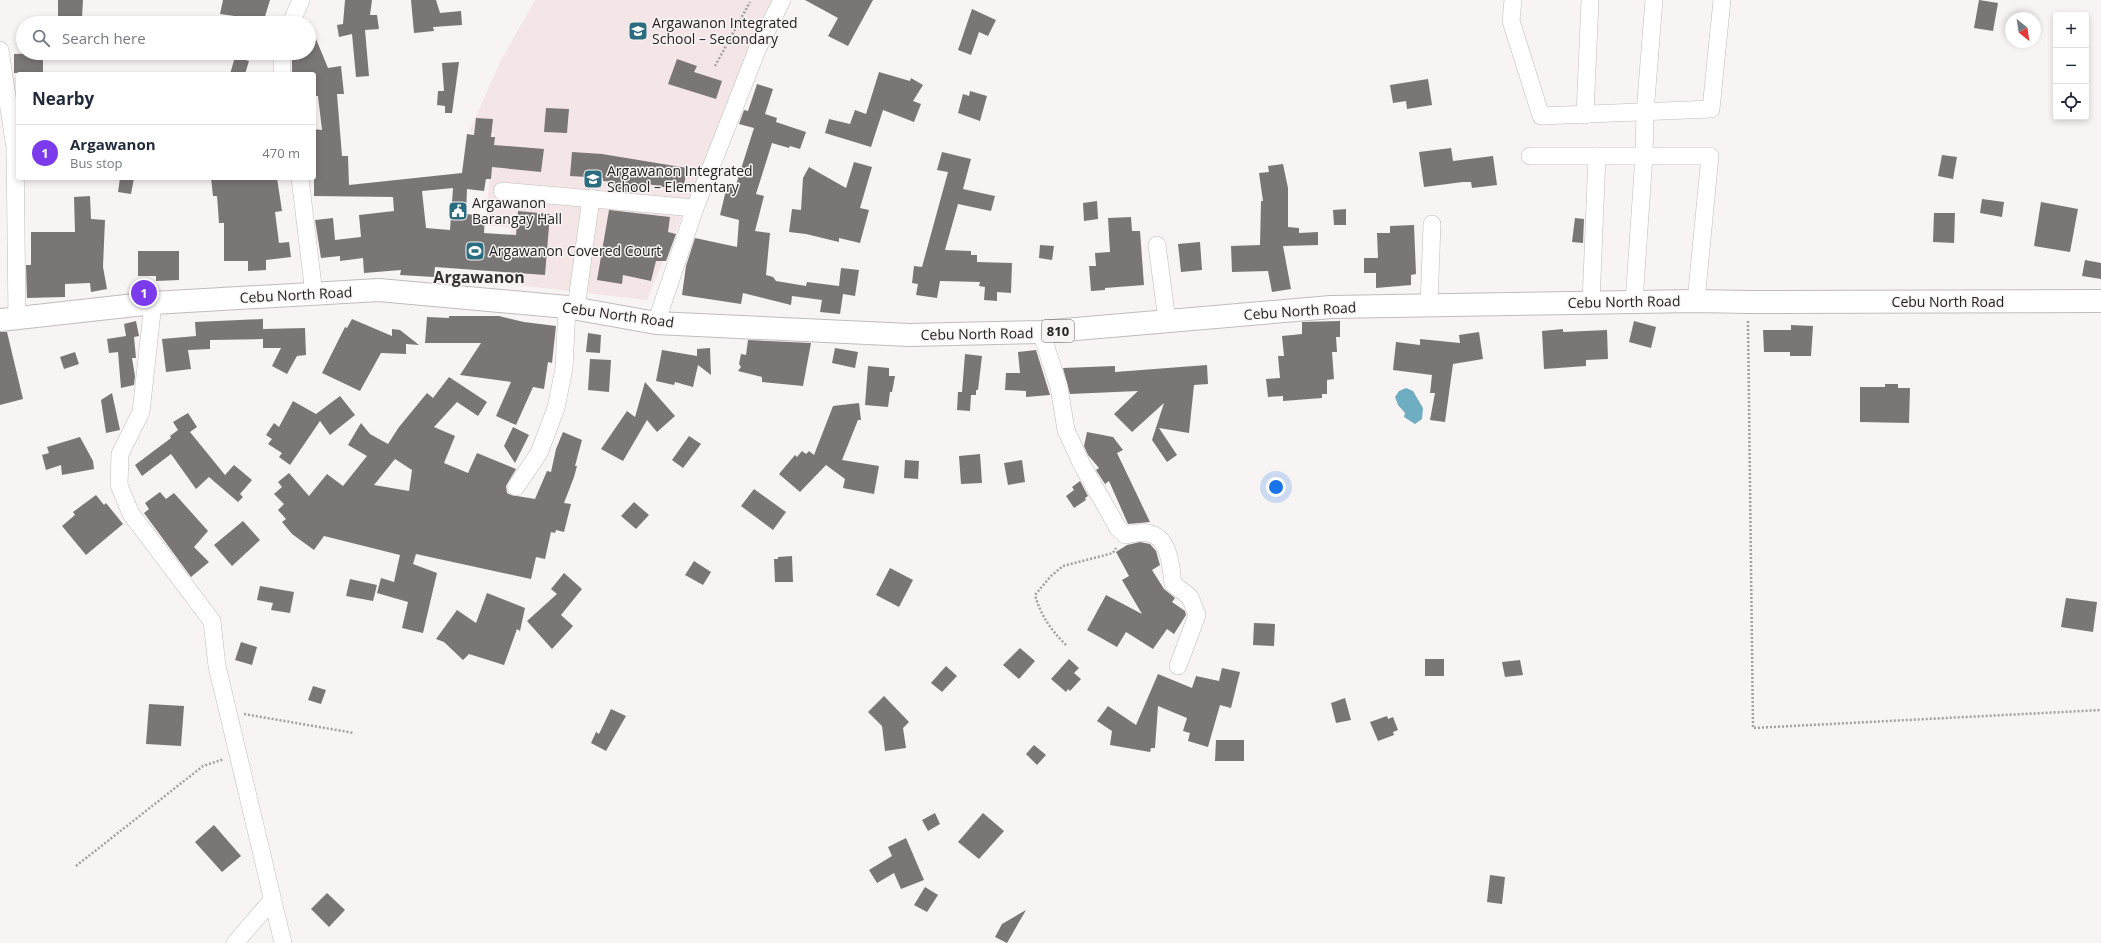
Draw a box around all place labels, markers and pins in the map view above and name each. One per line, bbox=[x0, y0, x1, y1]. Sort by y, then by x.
place label: Argawanon Integrated School – Secondary bbox=[652, 13, 798, 48]
school or university icon: Argawanon Integrated School – Secondary bbox=[627, 20, 649, 42]
place label: Argawanon Integrated School – Elementary bbox=[607, 161, 753, 196]
school or university icon: Argawanon Integrated School – Elementary bbox=[582, 168, 604, 190]
place label: Argawanon Barangay Hall bbox=[472, 193, 562, 228]
public building icon: Argawanon Barangay Hall bbox=[447, 200, 469, 222]
sports icon: Argawanon Covered Court bbox=[464, 240, 486, 262]
place label: Argawanon Covered Court bbox=[489, 241, 661, 260]
pin: 1 bbox=[131, 278, 157, 308]

